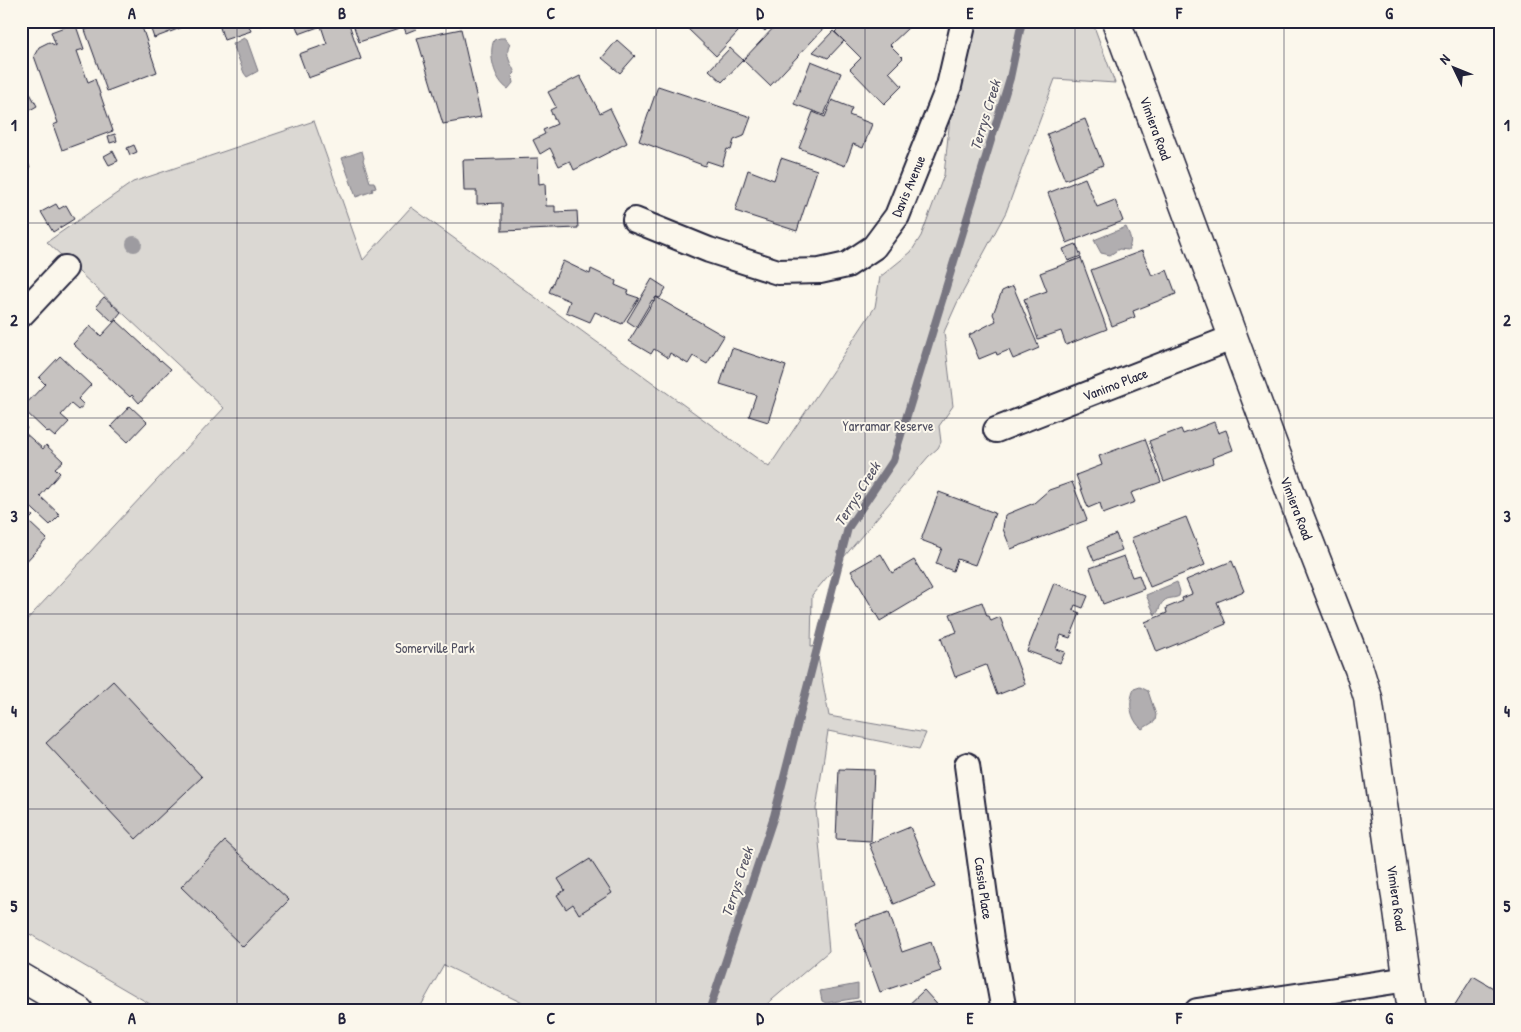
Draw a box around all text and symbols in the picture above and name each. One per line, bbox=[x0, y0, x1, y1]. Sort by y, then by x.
text: A bbox=[128, 2, 136, 24]
text: B bbox=[338, 2, 346, 24]
text: C bbox=[547, 2, 556, 24]
text: D bbox=[756, 2, 764, 24]
text: E bbox=[966, 2, 974, 24]
text: F bbox=[1175, 2, 1183, 24]
text: G bbox=[1385, 2, 1393, 24]
north arrow bbox=[1428, 42, 1478, 92]
text: N bbox=[1435, 49, 1454, 68]
water label: Terrys Creek bbox=[964, 76, 1006, 153]
street label: Vimiera Road bbox=[1136, 94, 1176, 163]
text: 1 bbox=[11, 114, 17, 136]
text: 1 bbox=[1504, 114, 1510, 136]
street label: Davis Avenue bbox=[887, 152, 930, 220]
text: 2 bbox=[10, 309, 18, 331]
text: 2 bbox=[1503, 309, 1511, 331]
street label: Vanimo Place bbox=[1080, 363, 1151, 405]
park label: Yarramar Reserve bbox=[842, 416, 934, 435]
water label: Terrys Creek bbox=[829, 456, 886, 530]
street label: Vimiera Road bbox=[1276, 474, 1318, 543]
text: 3 bbox=[10, 505, 18, 527]
text: 3 bbox=[1503, 505, 1511, 527]
park label: Somerville Park bbox=[395, 638, 475, 657]
text: 4 bbox=[11, 700, 17, 722]
text: 4 bbox=[1504, 700, 1510, 722]
water label: Terrys Creek bbox=[716, 843, 759, 920]
street label: Cassia Place bbox=[970, 856, 998, 921]
street label: Vimiera Road bbox=[1383, 864, 1411, 933]
text: 5 bbox=[11, 895, 18, 917]
text: 5 bbox=[1504, 895, 1511, 917]
text: A bbox=[128, 1007, 136, 1029]
text: B bbox=[338, 1007, 346, 1029]
text: C bbox=[547, 1007, 556, 1029]
text: D bbox=[756, 1007, 764, 1029]
text: E bbox=[966, 1007, 974, 1029]
text: F bbox=[1175, 1007, 1183, 1029]
text: G bbox=[1385, 1007, 1393, 1029]

